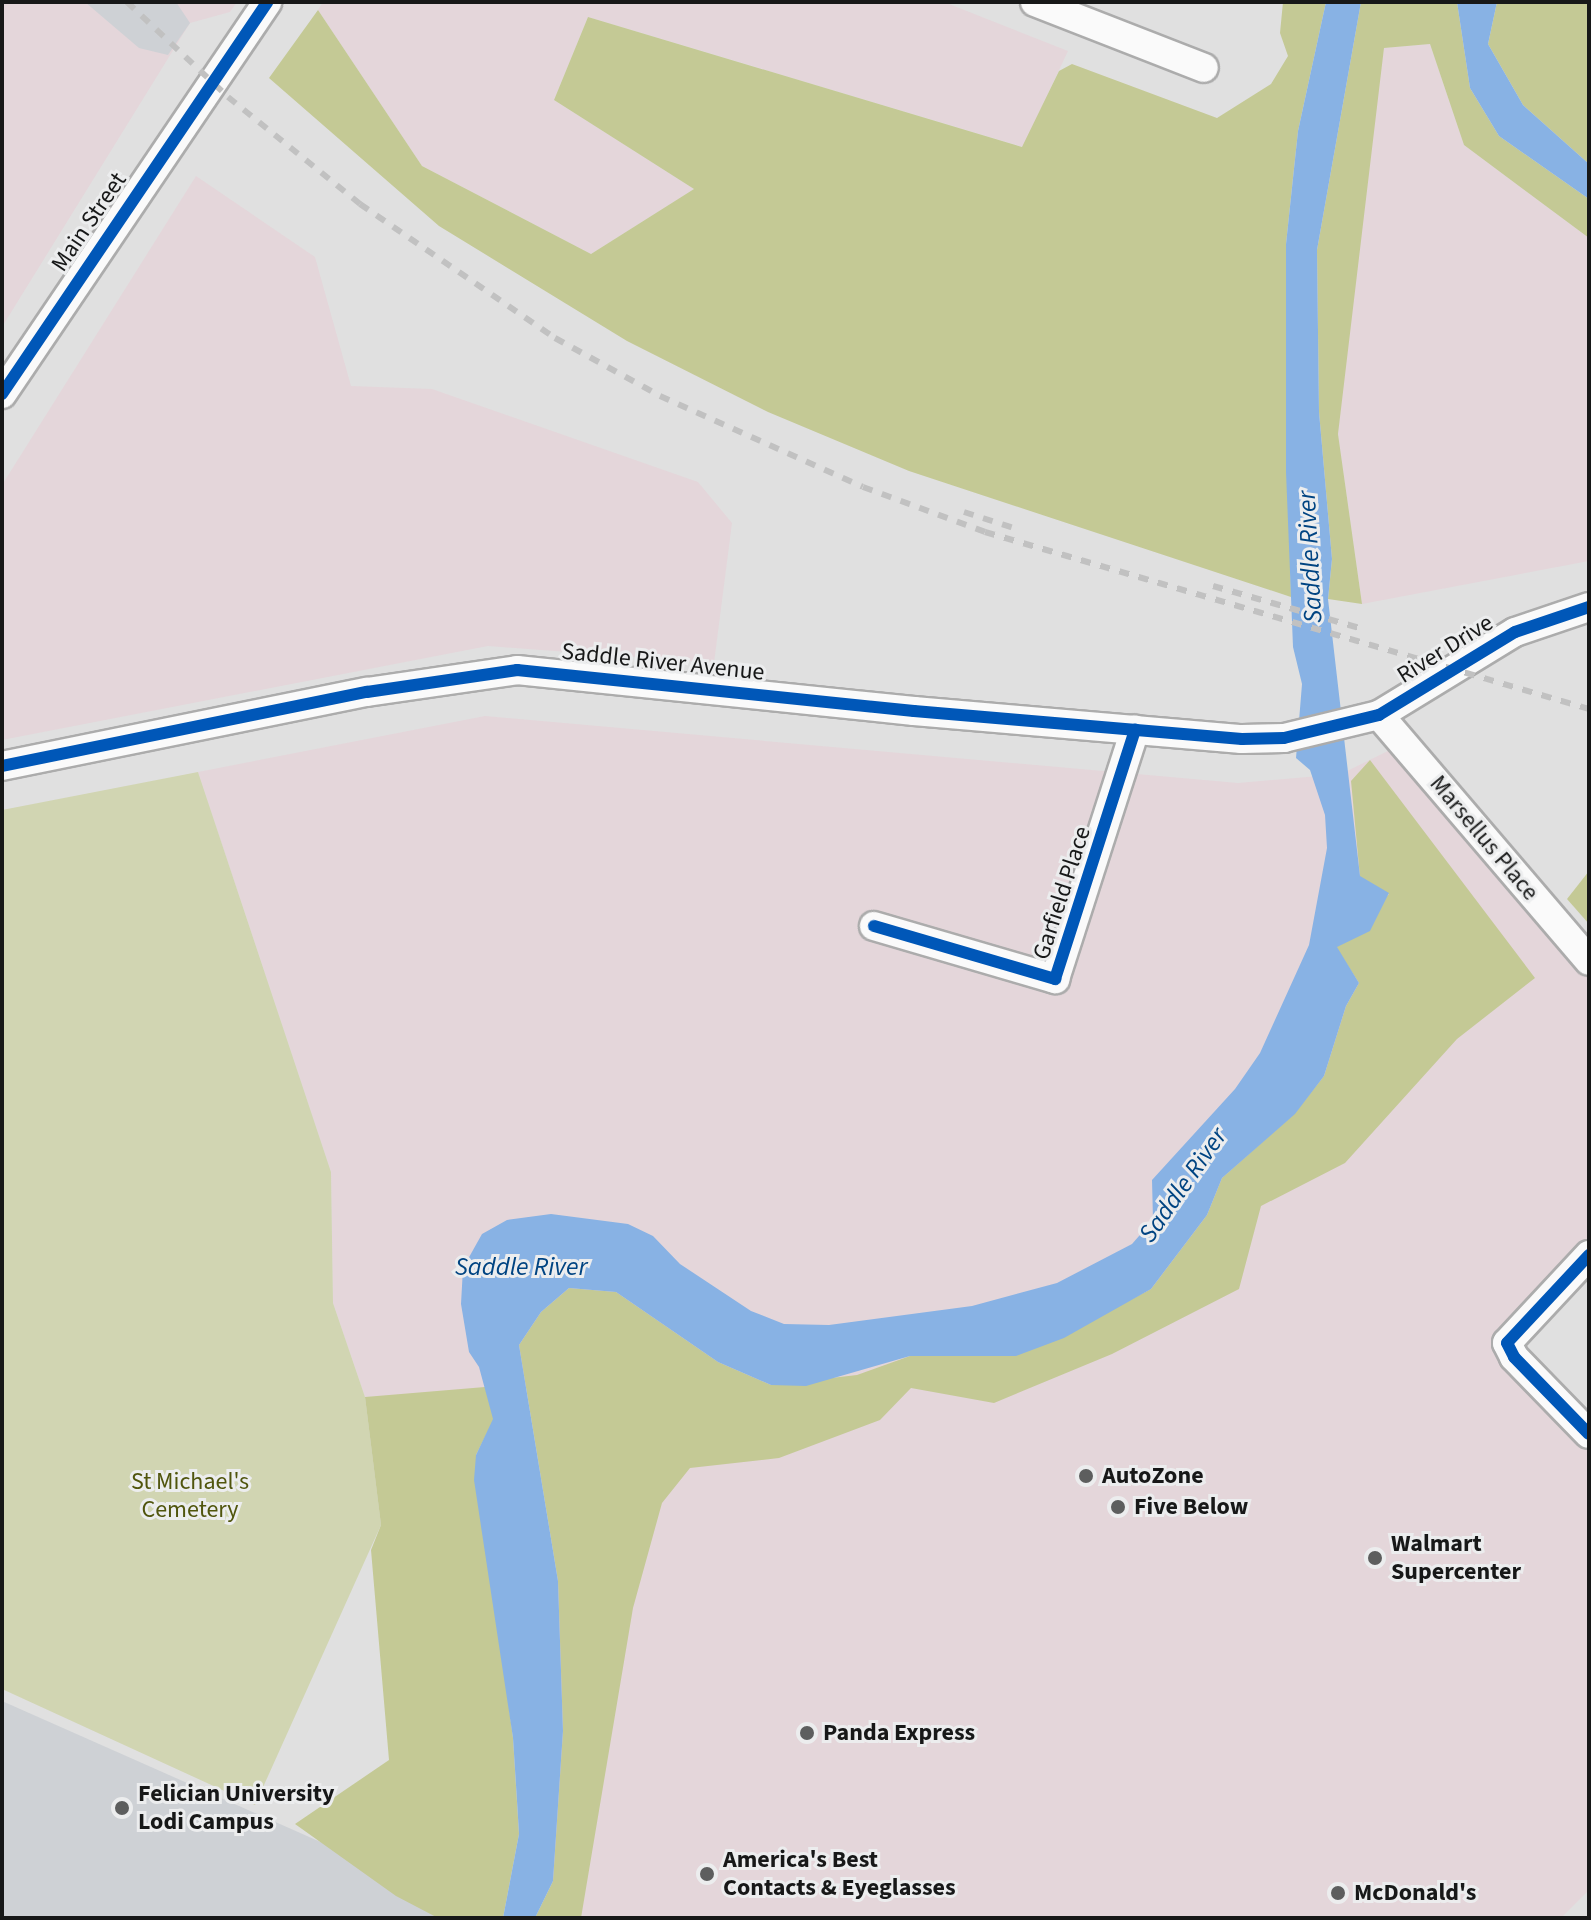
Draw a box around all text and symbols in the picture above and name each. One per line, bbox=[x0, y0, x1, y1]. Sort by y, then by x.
street label: Main Street bbox=[45, 167, 133, 277]
water label: Saddle River bbox=[1291, 490, 1329, 624]
street label: River Drive bbox=[1392, 608, 1498, 690]
street label: Saddle River Avenue bbox=[560, 637, 766, 687]
street label: Marsellus Place bbox=[1423, 770, 1545, 906]
street label: Garfield Place bbox=[1027, 823, 1097, 963]
water label: Saddle River bbox=[1132, 1122, 1234, 1248]
water label: Saddle River bbox=[455, 1251, 587, 1283]
place label: AutoZone bbox=[1102, 1462, 1204, 1490]
marker: AutoZone bbox=[1077, 1467, 1095, 1485]
park label: St Michael's Cemetery bbox=[131, 1468, 249, 1524]
place label: Five Below bbox=[1134, 1493, 1248, 1521]
marker: Five Below bbox=[1109, 1498, 1127, 1516]
place label: Walmart Supercenter bbox=[1391, 1530, 1521, 1586]
marker: Walmart Supercenter bbox=[1366, 1549, 1384, 1567]
place label: Panda Express bbox=[823, 1719, 975, 1747]
marker: Panda Express bbox=[798, 1724, 816, 1742]
place label: Felician University Lodi Campus bbox=[138, 1780, 334, 1836]
marker: Felician University Lodi Campus bbox=[113, 1799, 131, 1817]
place label: America's Best Contacts & Eyeglasses bbox=[723, 1846, 956, 1902]
marker: America's Best Contacts & Eyeglasses bbox=[698, 1865, 716, 1883]
place label: McDonald's bbox=[1354, 1879, 1476, 1907]
marker: McDonald's bbox=[1329, 1884, 1347, 1902]

